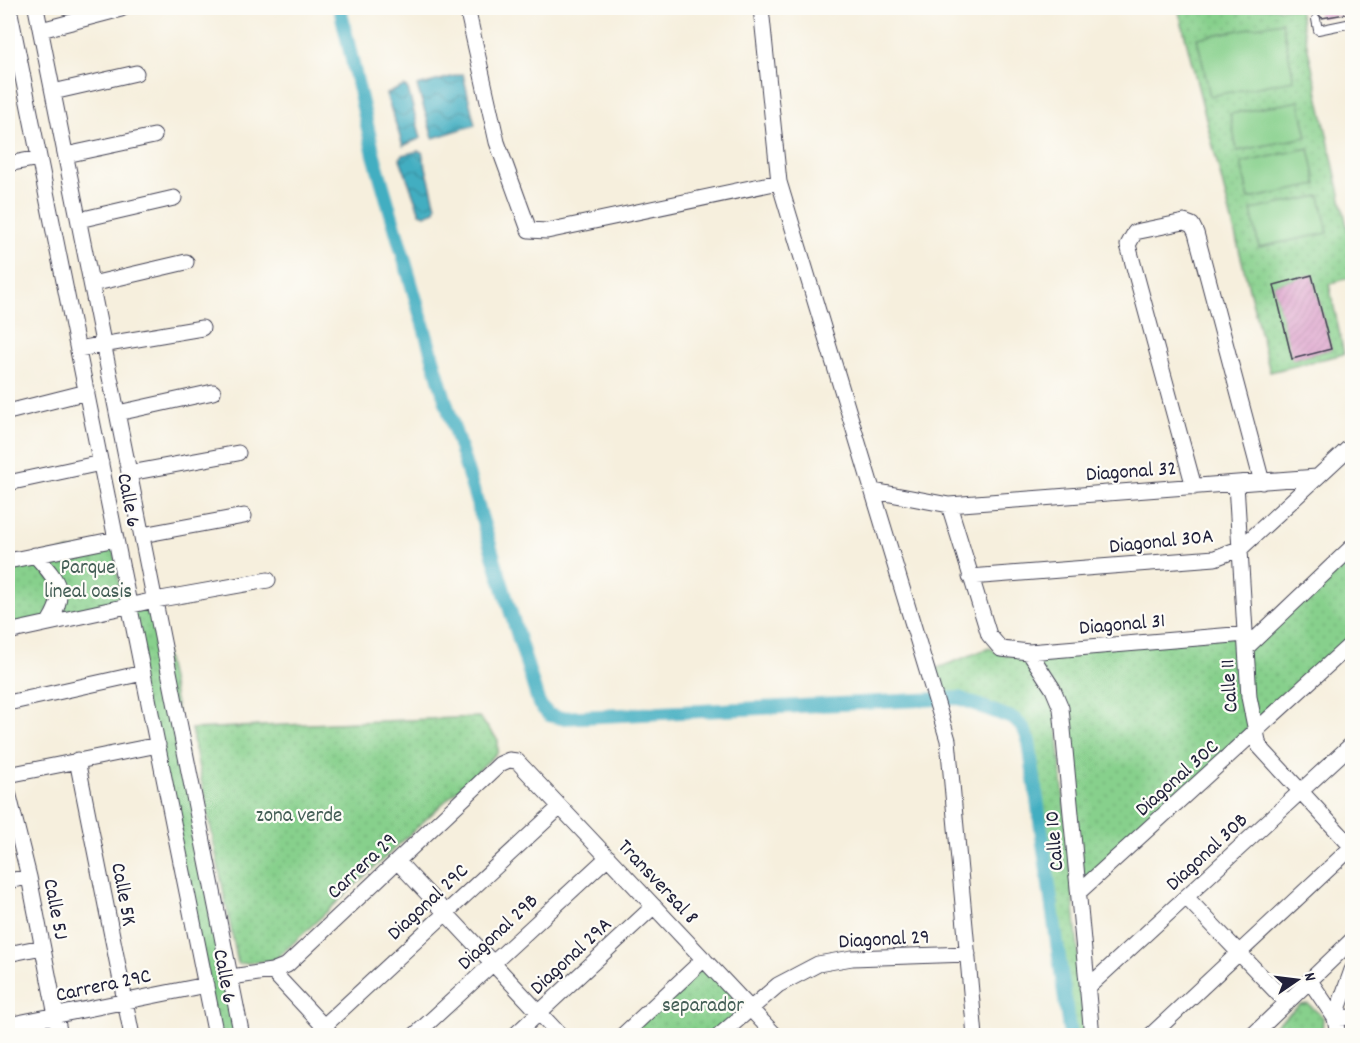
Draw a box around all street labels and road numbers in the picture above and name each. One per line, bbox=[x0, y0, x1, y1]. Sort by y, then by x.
street label: Diagonal 32 bbox=[1085, 455, 1178, 491]
street label: Calle 6 bbox=[107, 471, 147, 530]
street label: Diagonal 30A bbox=[1108, 523, 1215, 563]
street label: Diagonal 31 bbox=[1078, 607, 1167, 645]
street label: Calle 11 bbox=[1214, 658, 1248, 714]
street label: Diagonal 30C bbox=[1129, 733, 1227, 825]
street label: Diagonal 30B bbox=[1160, 807, 1256, 899]
street label: Calle 10 bbox=[1038, 809, 1074, 872]
street label: Carrera 29 bbox=[321, 827, 405, 908]
street label: Transversal 8 bbox=[609, 834, 704, 933]
street label: Diagonal 29C bbox=[382, 858, 476, 949]
street label: Calle 5K bbox=[101, 860, 143, 929]
street label: Calle 5J bbox=[33, 876, 75, 943]
street label: Diagonal 29B bbox=[452, 888, 546, 979]
street label: Diagonal 29A bbox=[524, 911, 620, 1003]
street label: Diagonal 29 bbox=[838, 924, 930, 958]
street label: Calle 6 bbox=[203, 947, 243, 1006]
street label: Carrera 29C bbox=[53, 962, 154, 1012]

